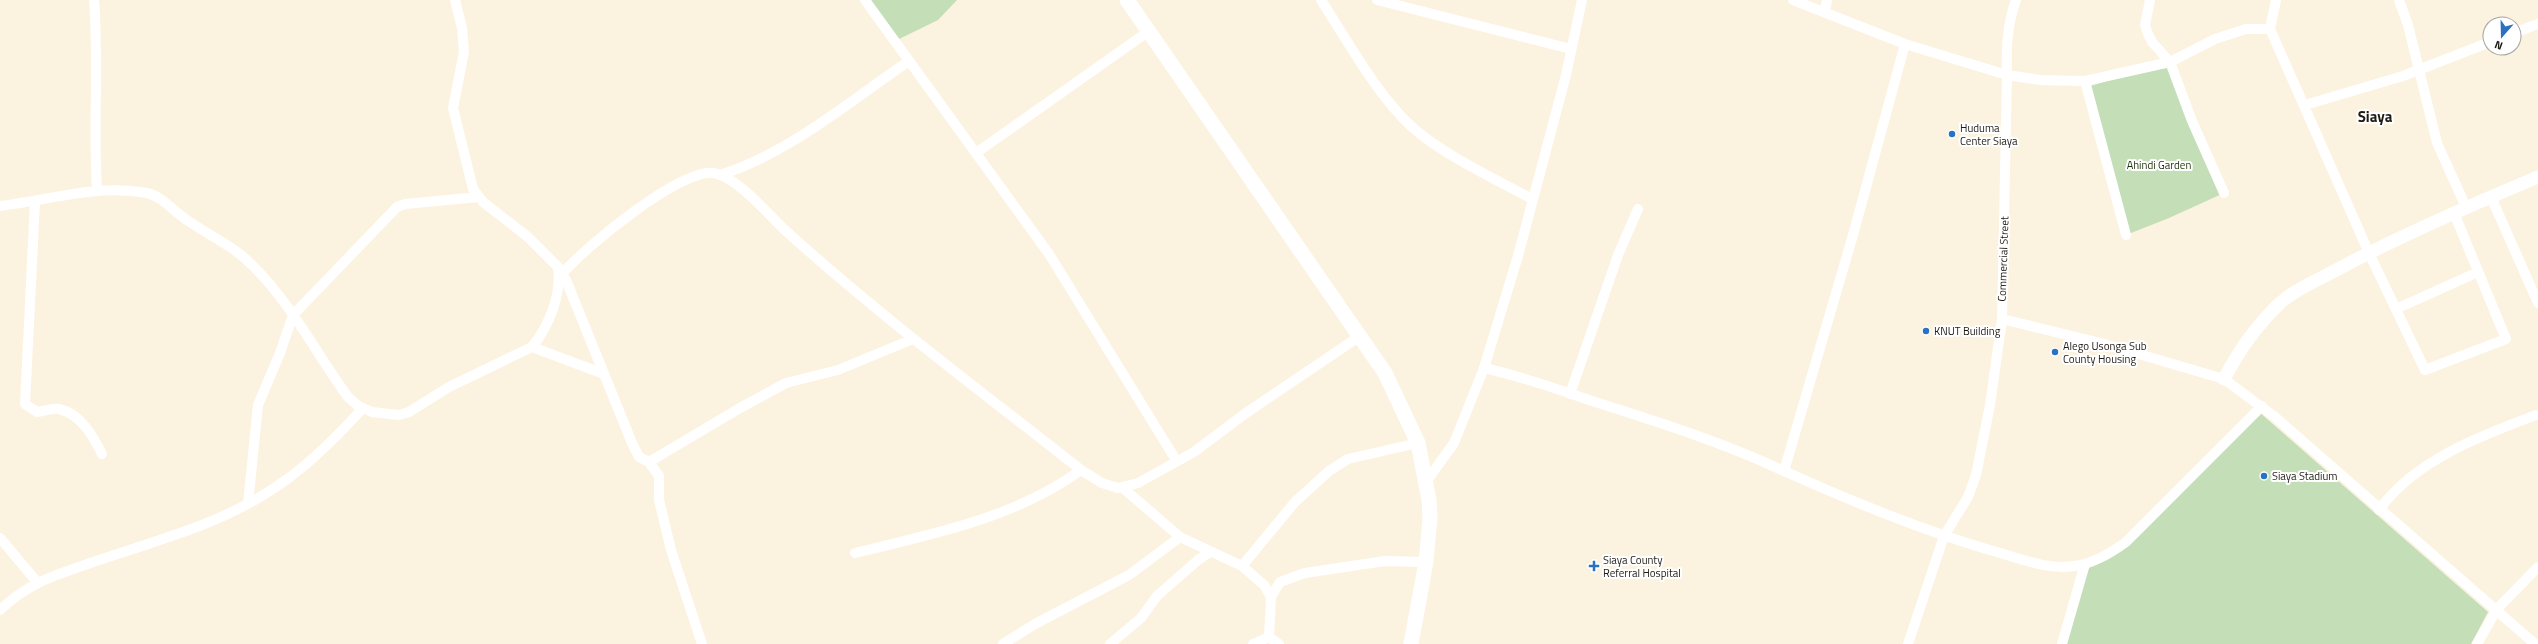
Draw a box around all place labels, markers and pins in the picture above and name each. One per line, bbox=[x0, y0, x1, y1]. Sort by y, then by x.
place label: Huduma Center Siaya bbox=[1960, 120, 2018, 149]
marker: Huduma Center Siaya bbox=[1947, 129, 1957, 139]
place label: KNUT Building bbox=[1934, 323, 2001, 339]
marker: KNUT Building bbox=[1921, 326, 1931, 336]
place label: Alego Usonga Sub County Housing bbox=[2063, 338, 2147, 367]
marker: Alego Usonga Sub County Housing bbox=[2050, 347, 2060, 357]
place label: Siaya Stadium bbox=[2272, 468, 2337, 484]
marker: Siaya Stadium bbox=[2259, 471, 2269, 481]
place label: Siaya County Referral Hospital bbox=[1603, 552, 1681, 581]
marker: Siaya County Referral Hospital bbox=[1588, 560, 1600, 572]

